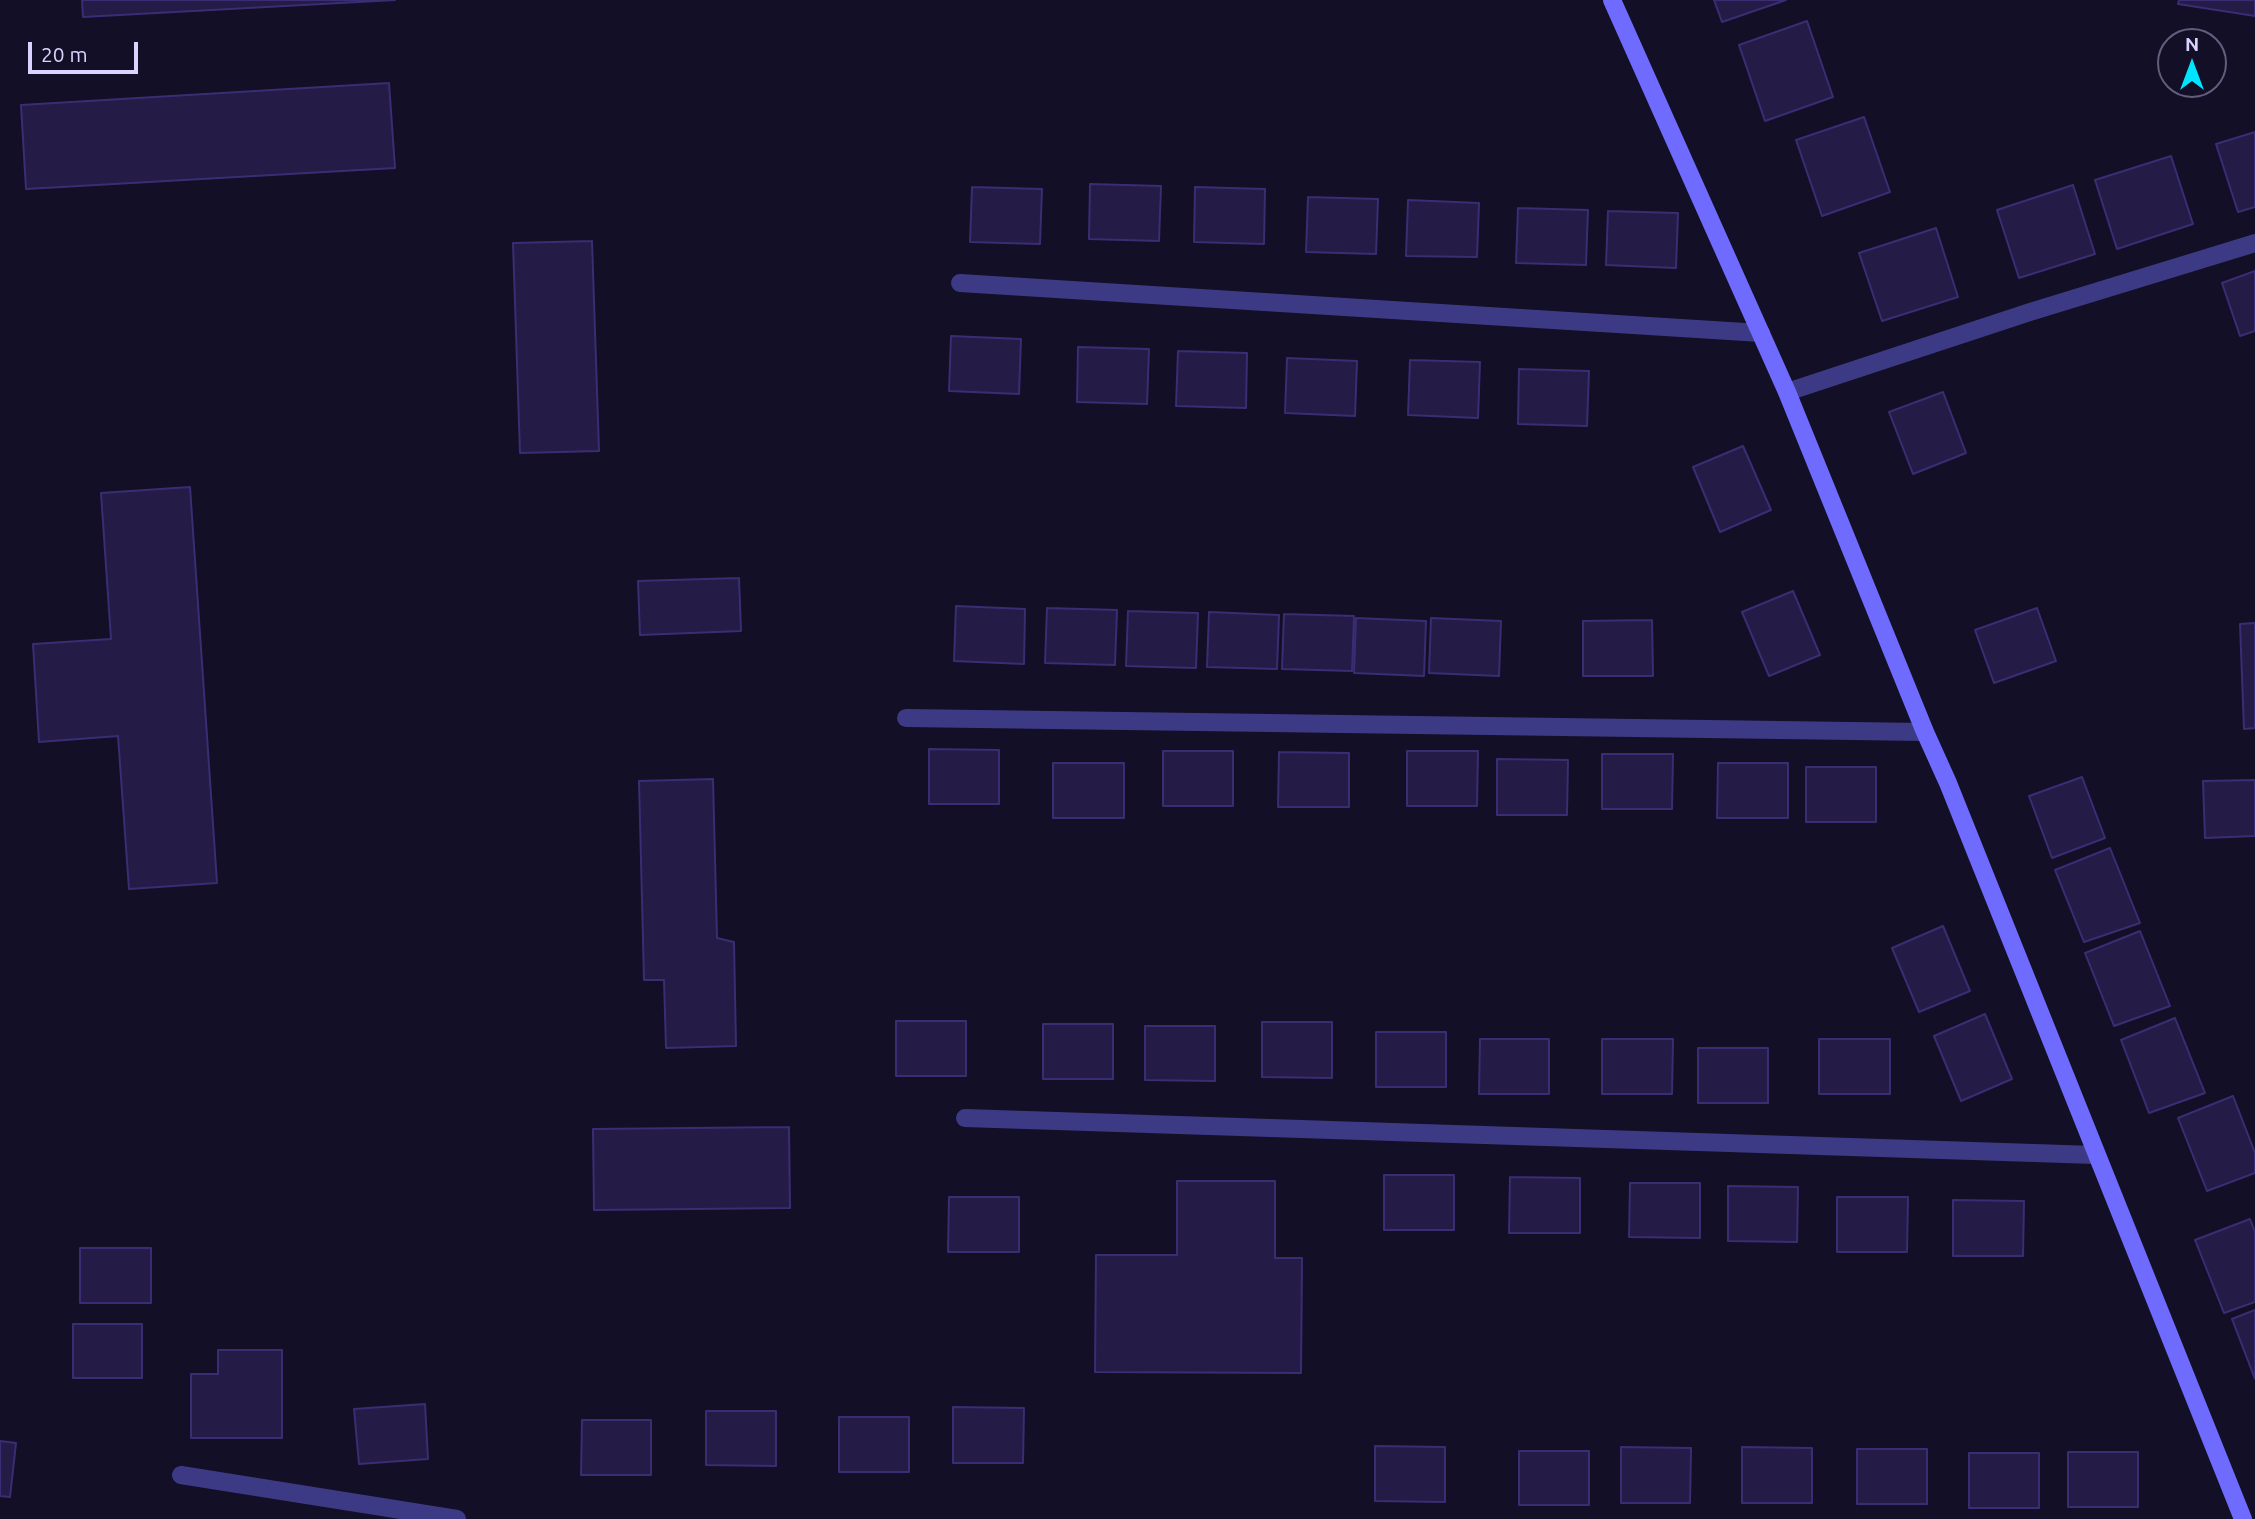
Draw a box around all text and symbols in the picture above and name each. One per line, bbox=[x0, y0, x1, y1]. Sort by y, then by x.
scale bar bbox=[32, 28, 142, 72]
north arrow bbox=[2157, 28, 2227, 98]
text: N bbox=[2185, 33, 2199, 55]
text: 20 m bbox=[41, 42, 88, 66]

